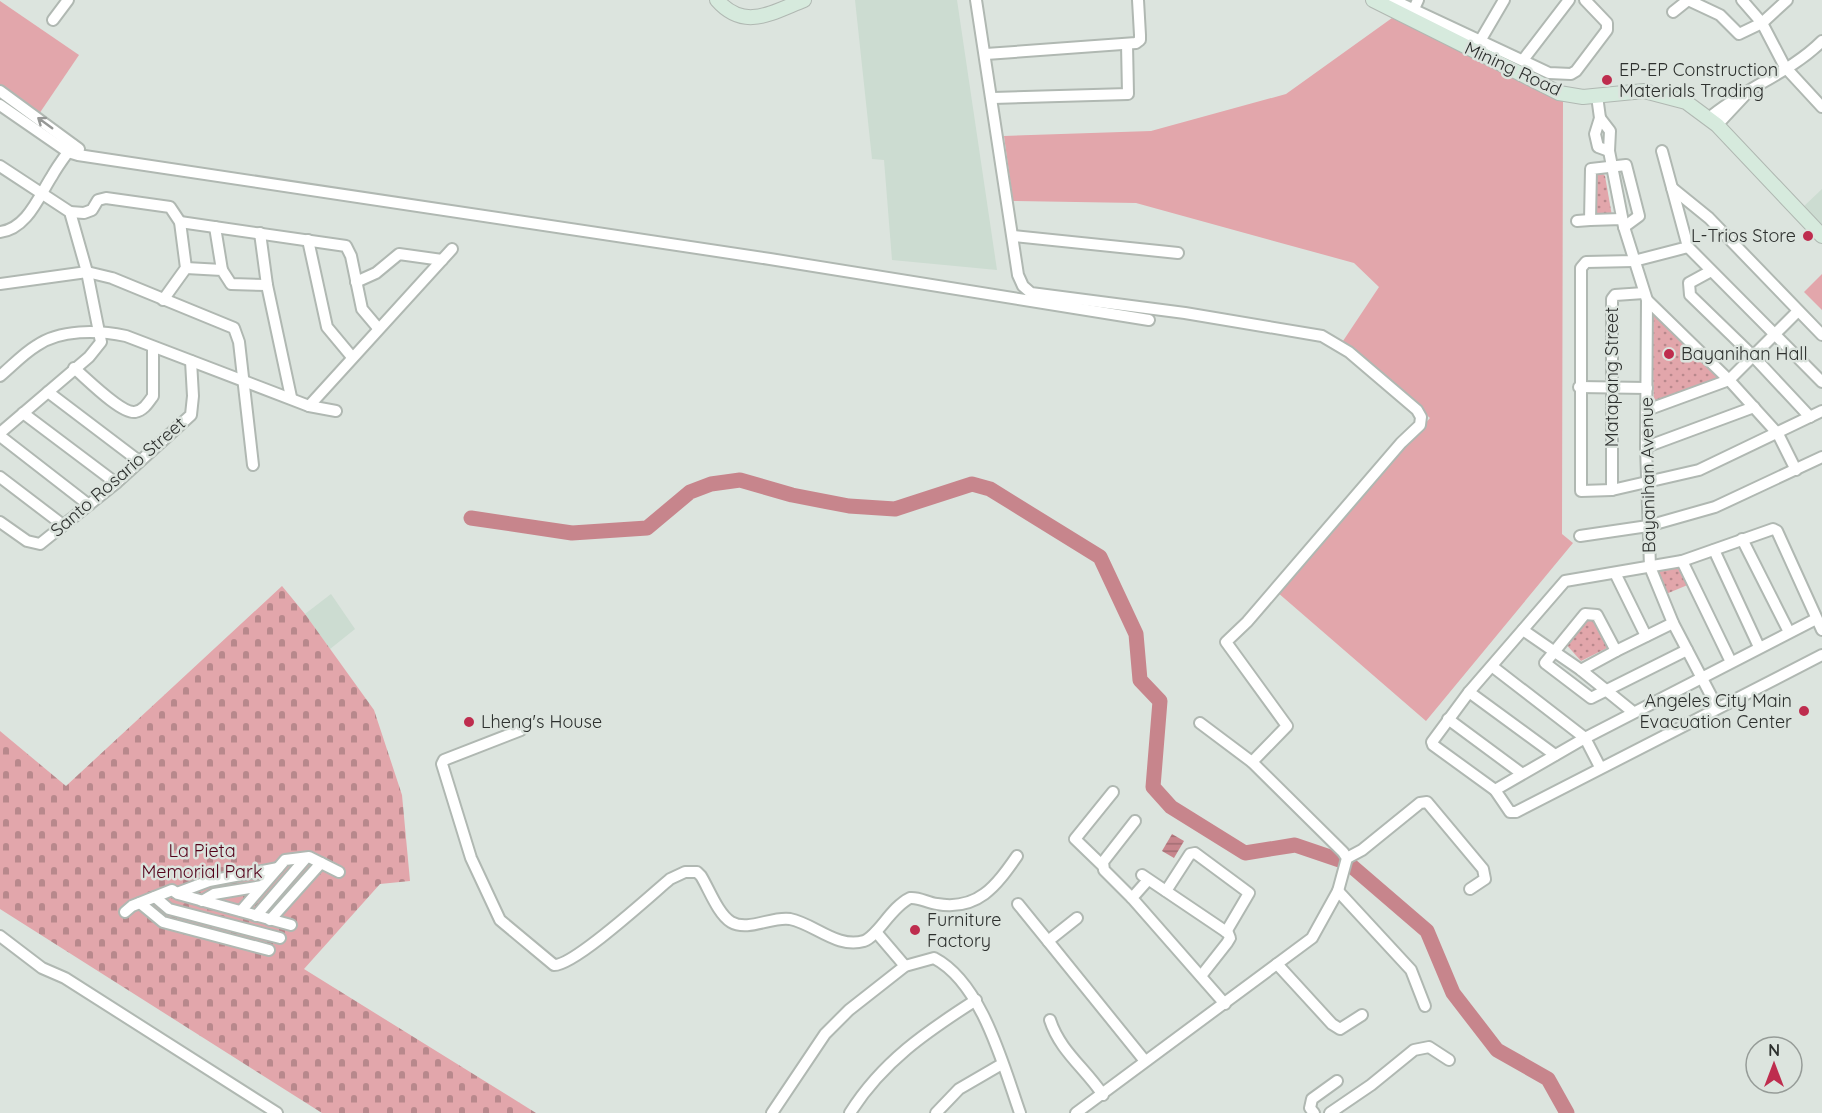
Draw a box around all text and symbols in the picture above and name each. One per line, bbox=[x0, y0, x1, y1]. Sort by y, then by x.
street label: Mining Road bbox=[1461, 36, 1565, 101]
place label: EP-EP Construction Materials Trading bbox=[1619, 58, 1778, 102]
marker: EP-EP Construction Materials Trading bbox=[1600, 73, 1614, 87]
one-way arrow bbox=[37, 117, 53, 129]
place label: L-Trios Store bbox=[1691, 224, 1796, 247]
marker: L-Trios Store bbox=[1801, 229, 1815, 243]
street label: Matapang Street bbox=[1600, 307, 1623, 447]
place label: Bayanihan Hall bbox=[1681, 342, 1808, 365]
marker: Bayanihan Hall bbox=[1662, 347, 1676, 361]
street label: Bayanihan Avenue bbox=[1635, 397, 1660, 553]
street label: Santo Rosario Street bbox=[45, 412, 190, 542]
place label: Angeles City Main Evacuation Center bbox=[1640, 689, 1792, 733]
marker: Angeles City Main Evacuation Center bbox=[1797, 704, 1811, 718]
place label: Lheng's House bbox=[481, 710, 602, 733]
marker: Lheng's House bbox=[462, 715, 476, 729]
park label: La Pieta Memorial Park bbox=[141, 839, 263, 883]
place label: Furniture Factory bbox=[927, 908, 1001, 952]
marker: Furniture Factory bbox=[908, 923, 922, 937]
north arrow bbox=[1744, 1035, 1804, 1095]
text: N bbox=[1768, 1040, 1780, 1060]

